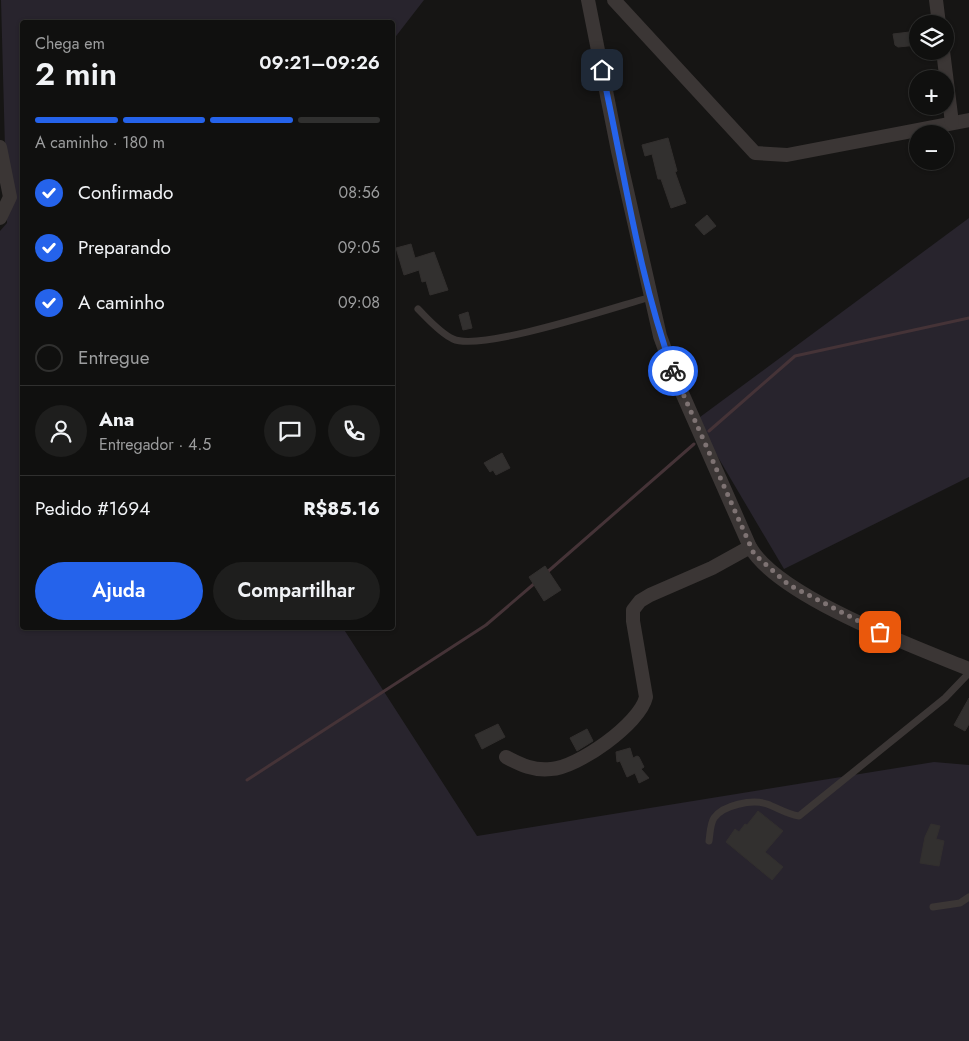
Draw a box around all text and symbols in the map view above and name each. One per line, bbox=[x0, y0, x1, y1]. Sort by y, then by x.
map controls bbox=[909, 15, 954, 170]
button: layers bbox=[909, 15, 954, 60]
text: Chega em bbox=[35, 32, 105, 55]
text: 09:21–09:26 bbox=[259, 49, 380, 76]
pin bbox=[581, 49, 623, 91]
text: 2 min bbox=[35, 51, 117, 97]
icon: home bbox=[588, 56, 616, 84]
button: + bbox=[909, 70, 954, 115]
button: − bbox=[909, 125, 954, 170]
text: A caminho · 180 m bbox=[35, 131, 165, 154]
icon: check bbox=[35, 179, 63, 207]
text: Confirmado bbox=[78, 179, 173, 206]
text: 08:56 bbox=[339, 181, 380, 204]
icon: check bbox=[35, 234, 63, 262]
text: Preparando bbox=[78, 234, 171, 261]
text: 09:05 bbox=[338, 236, 380, 259]
icon: check bbox=[35, 289, 63, 317]
text: A caminho bbox=[78, 289, 165, 316]
text: 09:08 bbox=[338, 291, 380, 314]
text: Entregue bbox=[78, 344, 150, 371]
courier bbox=[648, 346, 698, 396]
icon: bike bbox=[659, 357, 687, 385]
button: person bbox=[35, 405, 87, 457]
button: chat bbox=[264, 405, 316, 457]
button: phone bbox=[328, 405, 380, 457]
text: Ana bbox=[99, 406, 134, 433]
text: Entregador · 4.5 bbox=[99, 433, 211, 456]
text: Pedido #1694 bbox=[35, 495, 150, 522]
text: R$85.16 bbox=[303, 495, 380, 522]
button: Ajuda bbox=[35, 562, 203, 620]
button: Compartilhar bbox=[213, 562, 380, 620]
pin bbox=[859, 611, 901, 653]
icon: bag bbox=[866, 618, 894, 646]

